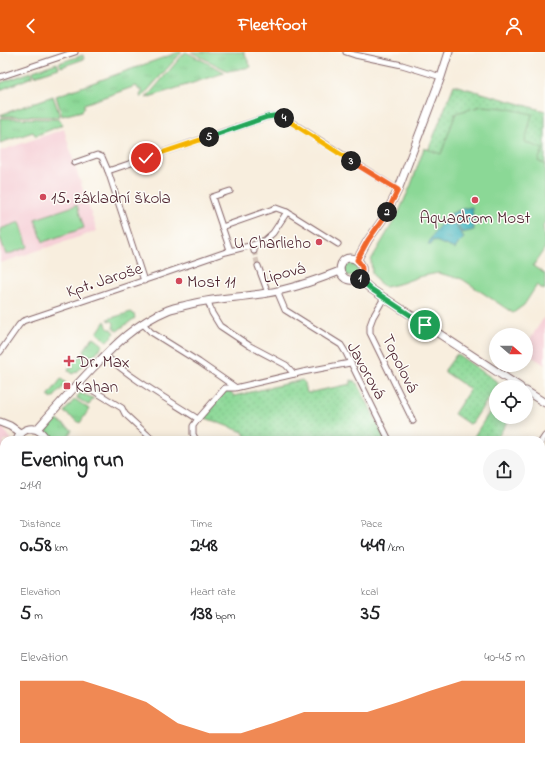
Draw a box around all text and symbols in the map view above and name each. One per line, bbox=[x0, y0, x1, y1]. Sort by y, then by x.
text: Fleetfoot bbox=[238, 13, 307, 39]
icon: back bbox=[20, 15, 42, 37]
icon: person bbox=[503, 15, 525, 37]
pin: 4 bbox=[274, 108, 294, 128]
text: 4 bbox=[282, 110, 286, 126]
pin: 5 bbox=[199, 127, 219, 147]
text: 5 bbox=[206, 129, 212, 145]
pin bbox=[129, 141, 163, 175]
icon: check bbox=[135, 147, 157, 169]
pin: 3 bbox=[341, 151, 361, 171]
text: 3 bbox=[349, 153, 353, 169]
place label: 15. základní škola bbox=[51, 186, 171, 211]
marker: 15. základní škola bbox=[38, 192, 48, 202]
marker: Aquadrom Most bbox=[470, 195, 480, 205]
pin: 2 bbox=[377, 202, 397, 222]
text: 2 bbox=[384, 204, 390, 220]
place label: Aquadrom Most bbox=[419, 206, 531, 231]
place label: U Charlieho bbox=[234, 231, 311, 256]
marker: U Charlieho bbox=[314, 237, 324, 247]
street label: Kpt. Jaroše bbox=[63, 256, 146, 304]
street label: Lipová bbox=[261, 256, 308, 291]
pin: 1 bbox=[350, 269, 370, 289]
place label: Most 11 bbox=[187, 270, 236, 295]
text: 1 bbox=[358, 271, 362, 287]
marker: Most 11 bbox=[174, 276, 184, 286]
pin bbox=[408, 308, 442, 342]
icon: arrive bbox=[414, 314, 436, 336]
north arrow bbox=[489, 328, 533, 372]
map controls bbox=[489, 328, 533, 424]
street label: Topolová bbox=[375, 330, 425, 398]
street label: Javorová bbox=[340, 337, 392, 404]
place label: Dr. Max bbox=[76, 350, 130, 375]
marker: Dr. Max bbox=[64, 356, 74, 366]
place label: Kahan bbox=[75, 375, 118, 400]
button: locate bbox=[489, 380, 533, 424]
marker: Kahan bbox=[62, 381, 72, 391]
text: Evening run bbox=[20, 445, 124, 477]
button: share bbox=[483, 449, 525, 491]
text: 21:49 bbox=[20, 476, 41, 495]
text: Distance bbox=[20, 516, 61, 532]
text: Time bbox=[190, 516, 212, 532]
text: Pace bbox=[361, 516, 382, 532]
text: 0.58 bbox=[20, 532, 52, 561]
text: 2:48 bbox=[190, 532, 218, 561]
text: 4:49 bbox=[361, 532, 385, 561]
text: km bbox=[52, 540, 68, 556]
text: /km bbox=[385, 540, 404, 556]
text: Elevation bbox=[20, 584, 60, 600]
text: Heart rate bbox=[190, 584, 235, 600]
text: kcal bbox=[361, 584, 378, 600]
text: 5 bbox=[20, 600, 31, 629]
text: 138 bbox=[190, 600, 212, 629]
text: 35 bbox=[361, 600, 380, 629]
text: m bbox=[31, 608, 43, 624]
text: bpm bbox=[212, 608, 236, 624]
text: Elevation bbox=[20, 648, 68, 667]
text: 40–45 m bbox=[484, 648, 525, 667]

